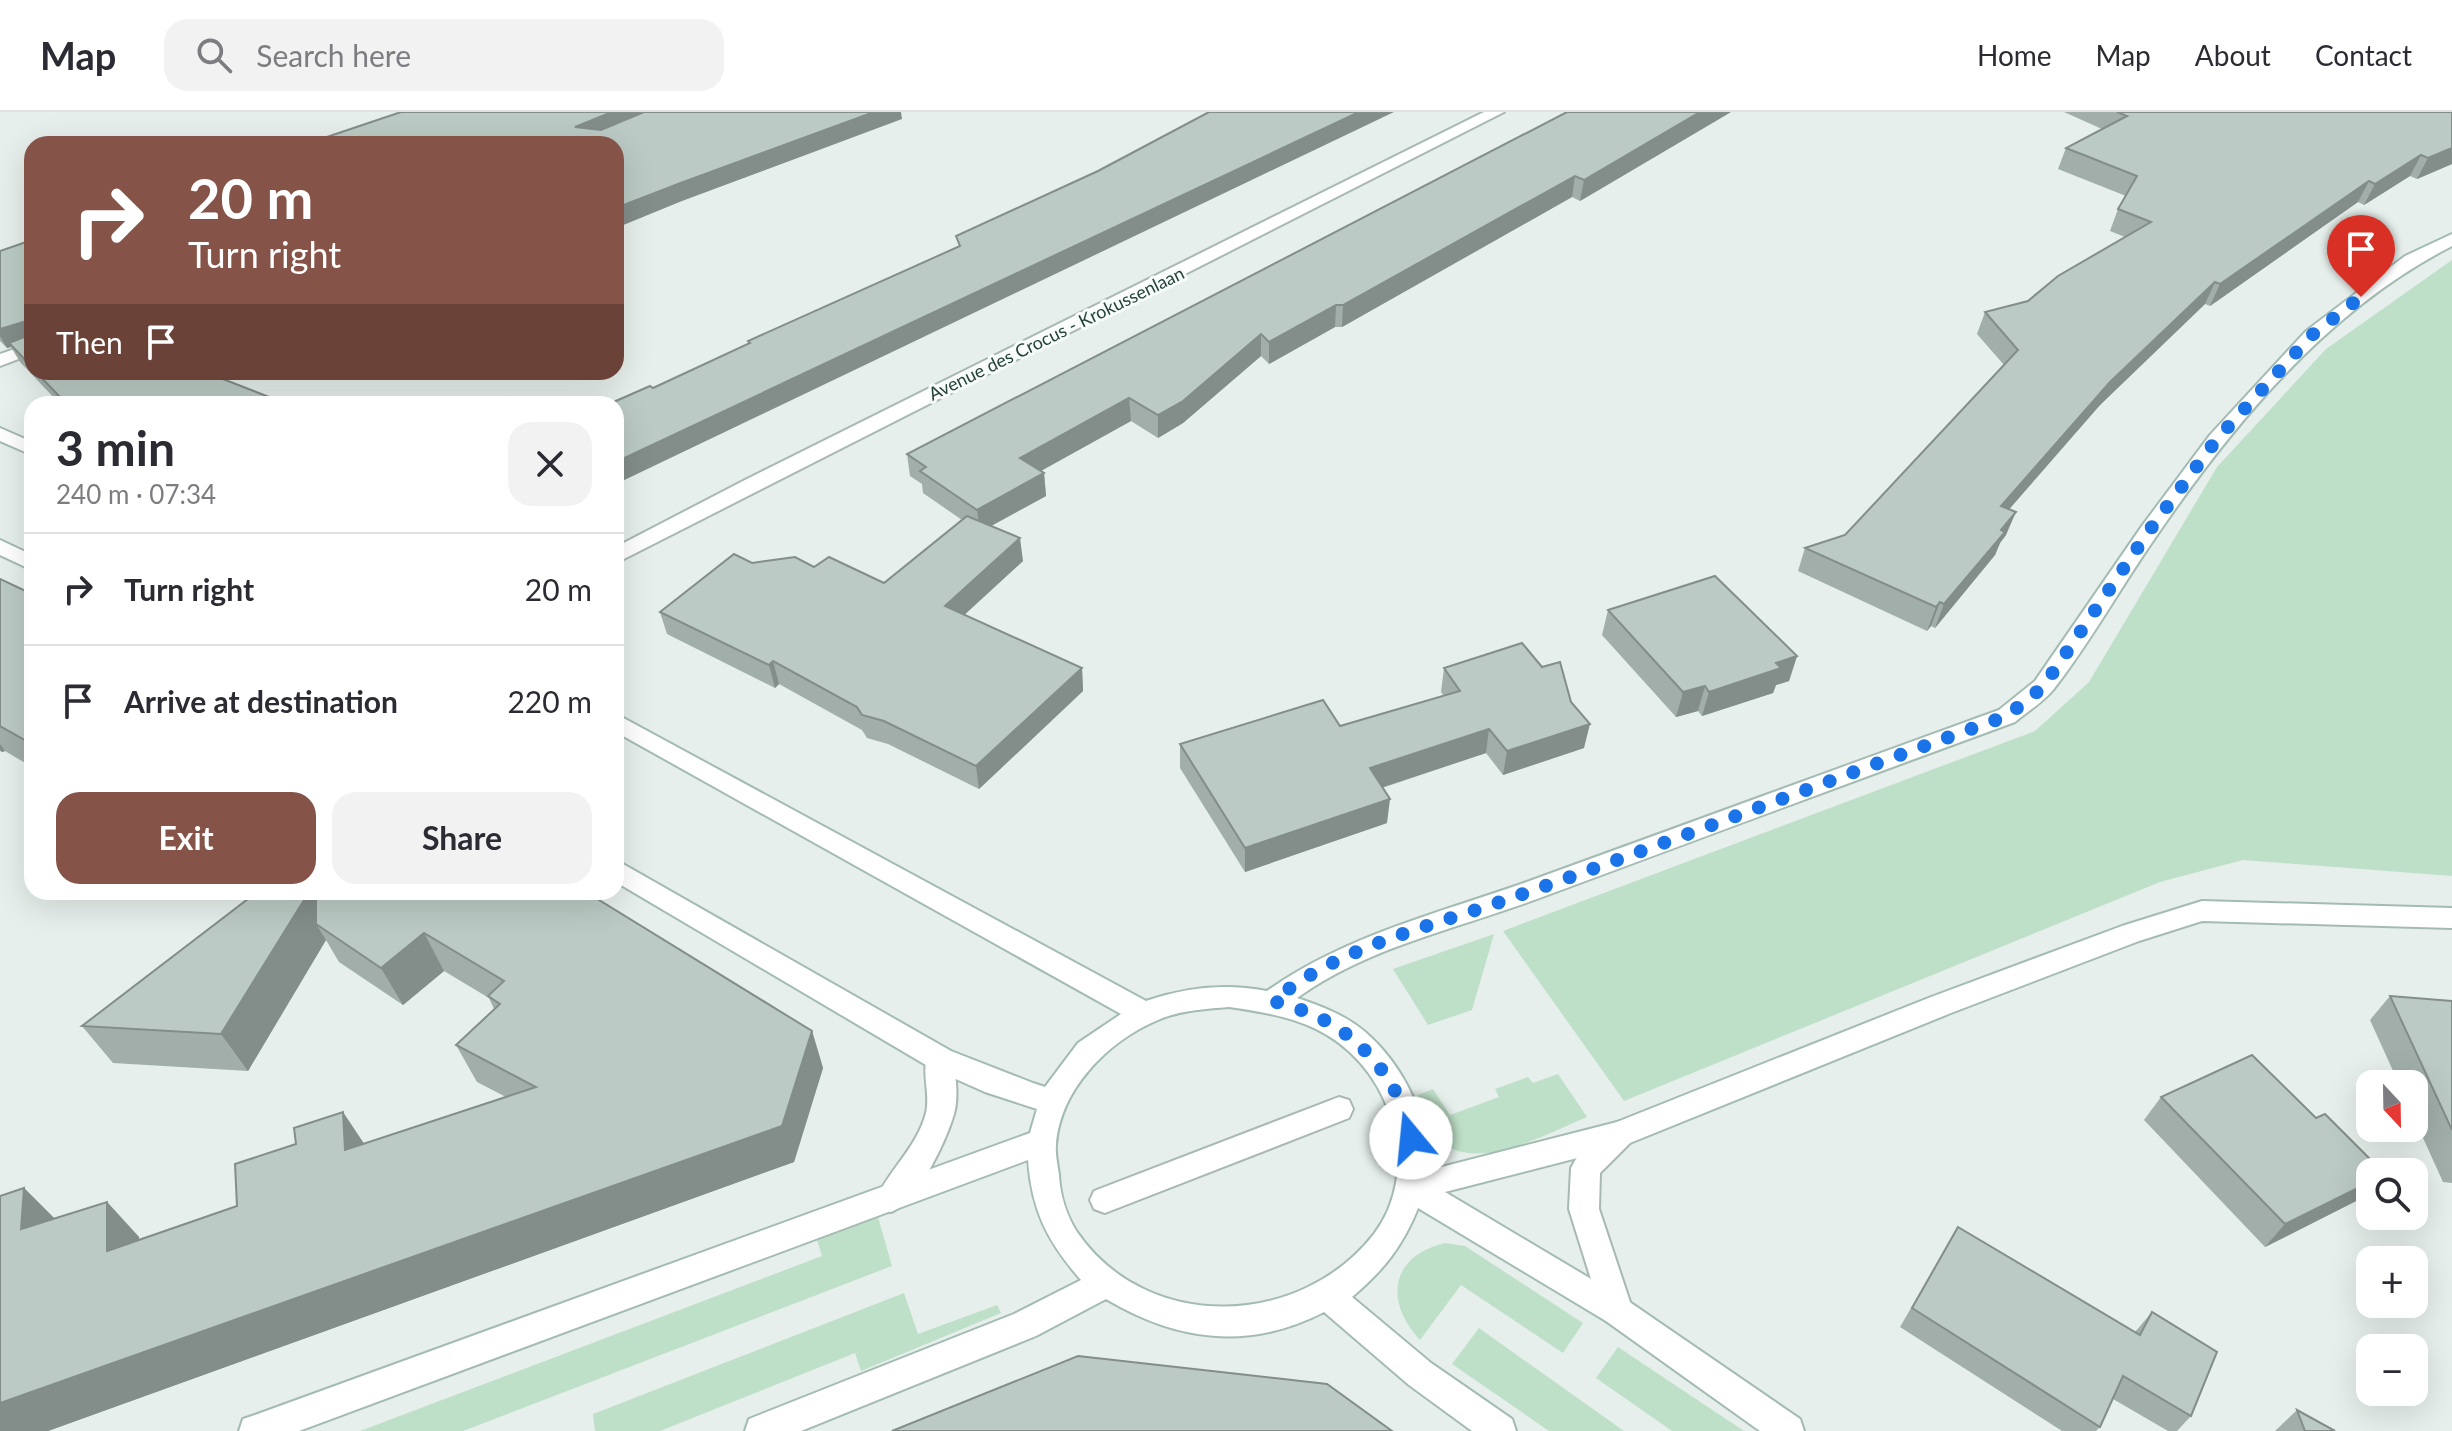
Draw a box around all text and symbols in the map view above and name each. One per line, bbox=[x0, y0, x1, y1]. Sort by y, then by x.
search box bbox=[164, 19, 724, 91]
text: Map bbox=[40, 32, 116, 78]
icon: search bbox=[192, 33, 236, 77]
text: Search here bbox=[256, 37, 411, 73]
text: Home bbox=[1977, 38, 2052, 72]
text: Map bbox=[2096, 38, 2151, 72]
text: About bbox=[2195, 38, 2271, 72]
text: Contact bbox=[2315, 38, 2412, 72]
text: 20 m bbox=[188, 164, 313, 231]
icon: right bbox=[56, 168, 160, 272]
pin bbox=[2327, 215, 2395, 297]
icon: arrive bbox=[2339, 227, 2383, 271]
text: Turn right bbox=[188, 232, 341, 276]
street label: Avenue des Crocus - Krokussenlaan bbox=[925, 261, 1187, 405]
icon: arrive bbox=[139, 320, 183, 364]
text: Then bbox=[56, 324, 123, 360]
text: 3 min bbox=[56, 419, 175, 476]
button: close bbox=[508, 422, 592, 506]
text: 240 m · 07:34 bbox=[56, 478, 216, 510]
icon: right bbox=[56, 567, 100, 611]
text: Turn right bbox=[124, 571, 254, 607]
text: 20 m bbox=[525, 571, 592, 607]
icon: arrive bbox=[56, 679, 100, 723]
text: Arrive at destination bbox=[124, 683, 398, 719]
text: 220 m bbox=[507, 683, 592, 719]
button: Exit bbox=[56, 792, 316, 884]
button: Share bbox=[332, 792, 592, 884]
north arrow bbox=[2356, 1070, 2428, 1142]
map controls bbox=[2356, 1070, 2428, 1406]
position arrow bbox=[1369, 1096, 1453, 1180]
button: search bbox=[2356, 1158, 2428, 1230]
button: + bbox=[2356, 1246, 2428, 1318]
button: − bbox=[2356, 1334, 2428, 1406]

